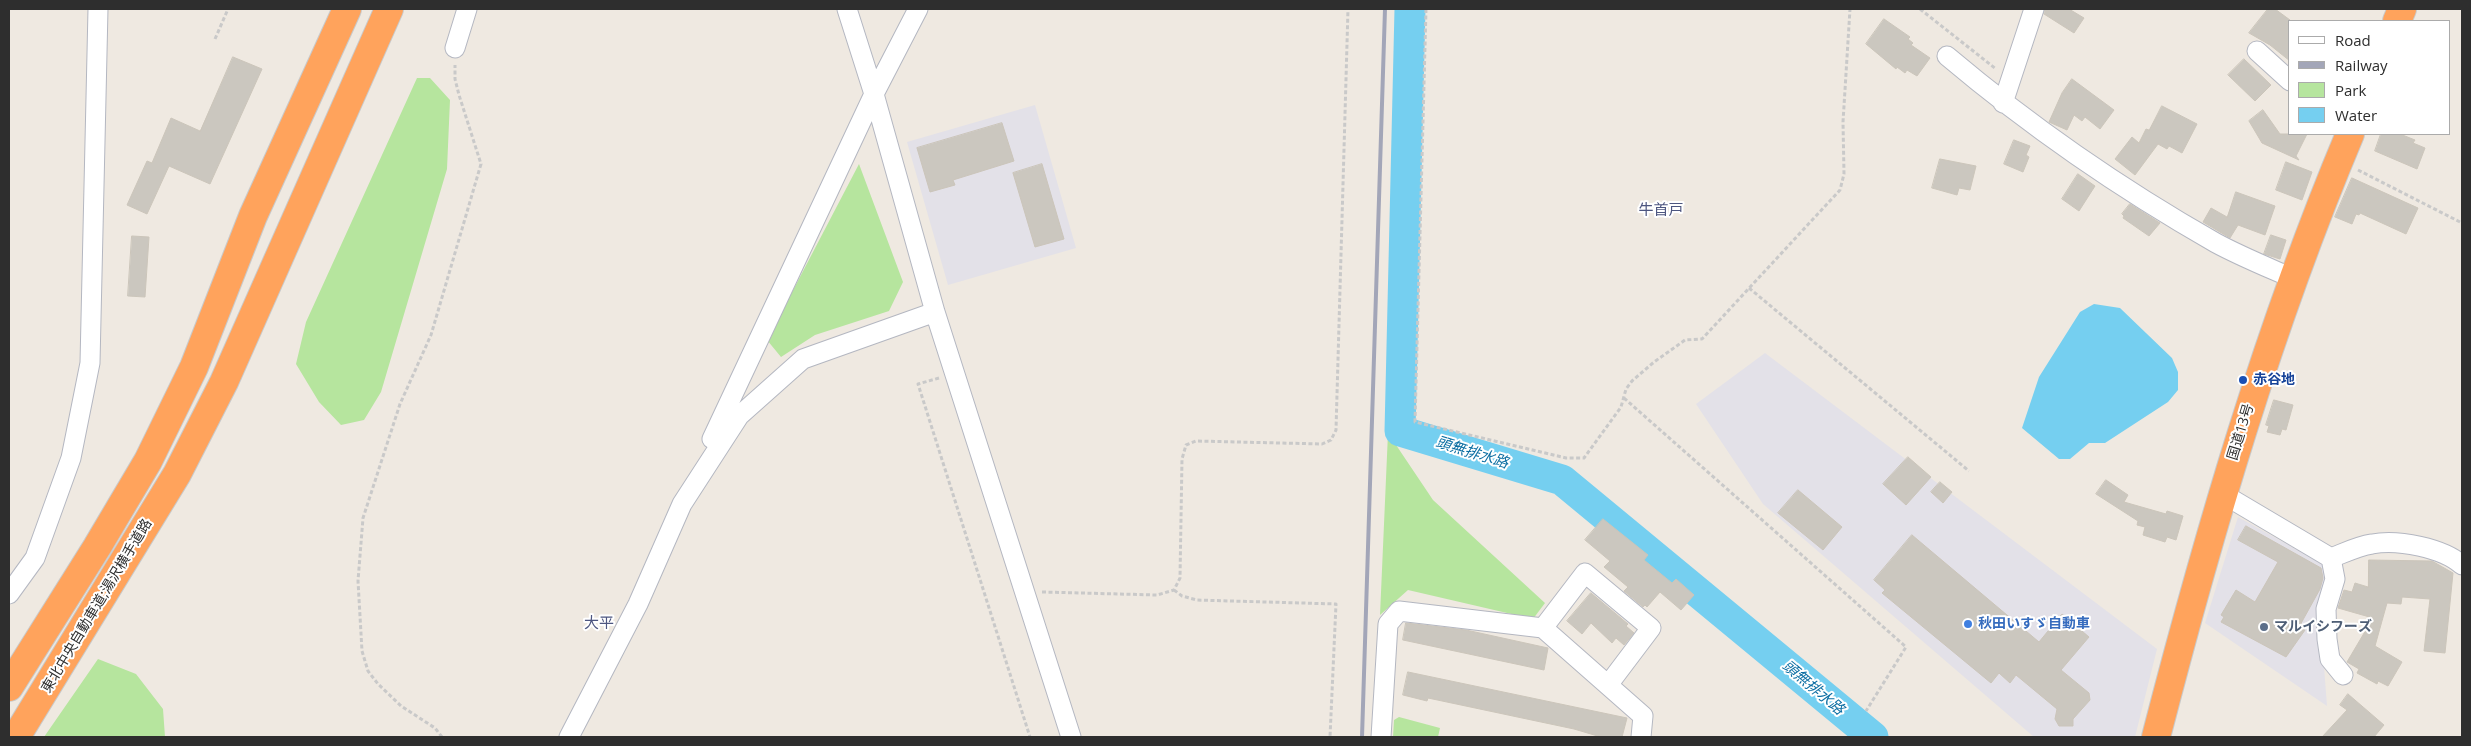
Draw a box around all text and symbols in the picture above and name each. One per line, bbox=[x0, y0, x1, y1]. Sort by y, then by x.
legend bbox=[2288, 20, 2451, 135]
text: Road bbox=[2335, 30, 2371, 50]
text: Railway bbox=[2335, 55, 2388, 75]
text: Park bbox=[2335, 80, 2366, 100]
text: Water bbox=[2335, 105, 2377, 125]
district label: 牛首戸 bbox=[1639, 202, 1683, 220]
place label: 赤谷地 bbox=[2253, 372, 2295, 388]
marker: 赤谷地 bbox=[2237, 374, 2249, 386]
street label: 国道13号 bbox=[2224, 402, 2258, 462]
water label: 頭無排水路 bbox=[1434, 433, 1510, 473]
street label: 東北中央自動車道;湯沢横手道路 bbox=[38, 516, 156, 696]
district label: 大平 bbox=[584, 615, 614, 633]
place label: 秋田いすゞ自動車 bbox=[1978, 616, 2090, 632]
marker: 秋田いすゞ自動車 bbox=[1962, 618, 1974, 630]
place label: マルイシフーズ bbox=[2274, 619, 2372, 635]
marker: マルイシフーズ bbox=[2258, 621, 2270, 633]
water label: 頭無排水路 bbox=[1778, 657, 1848, 719]

